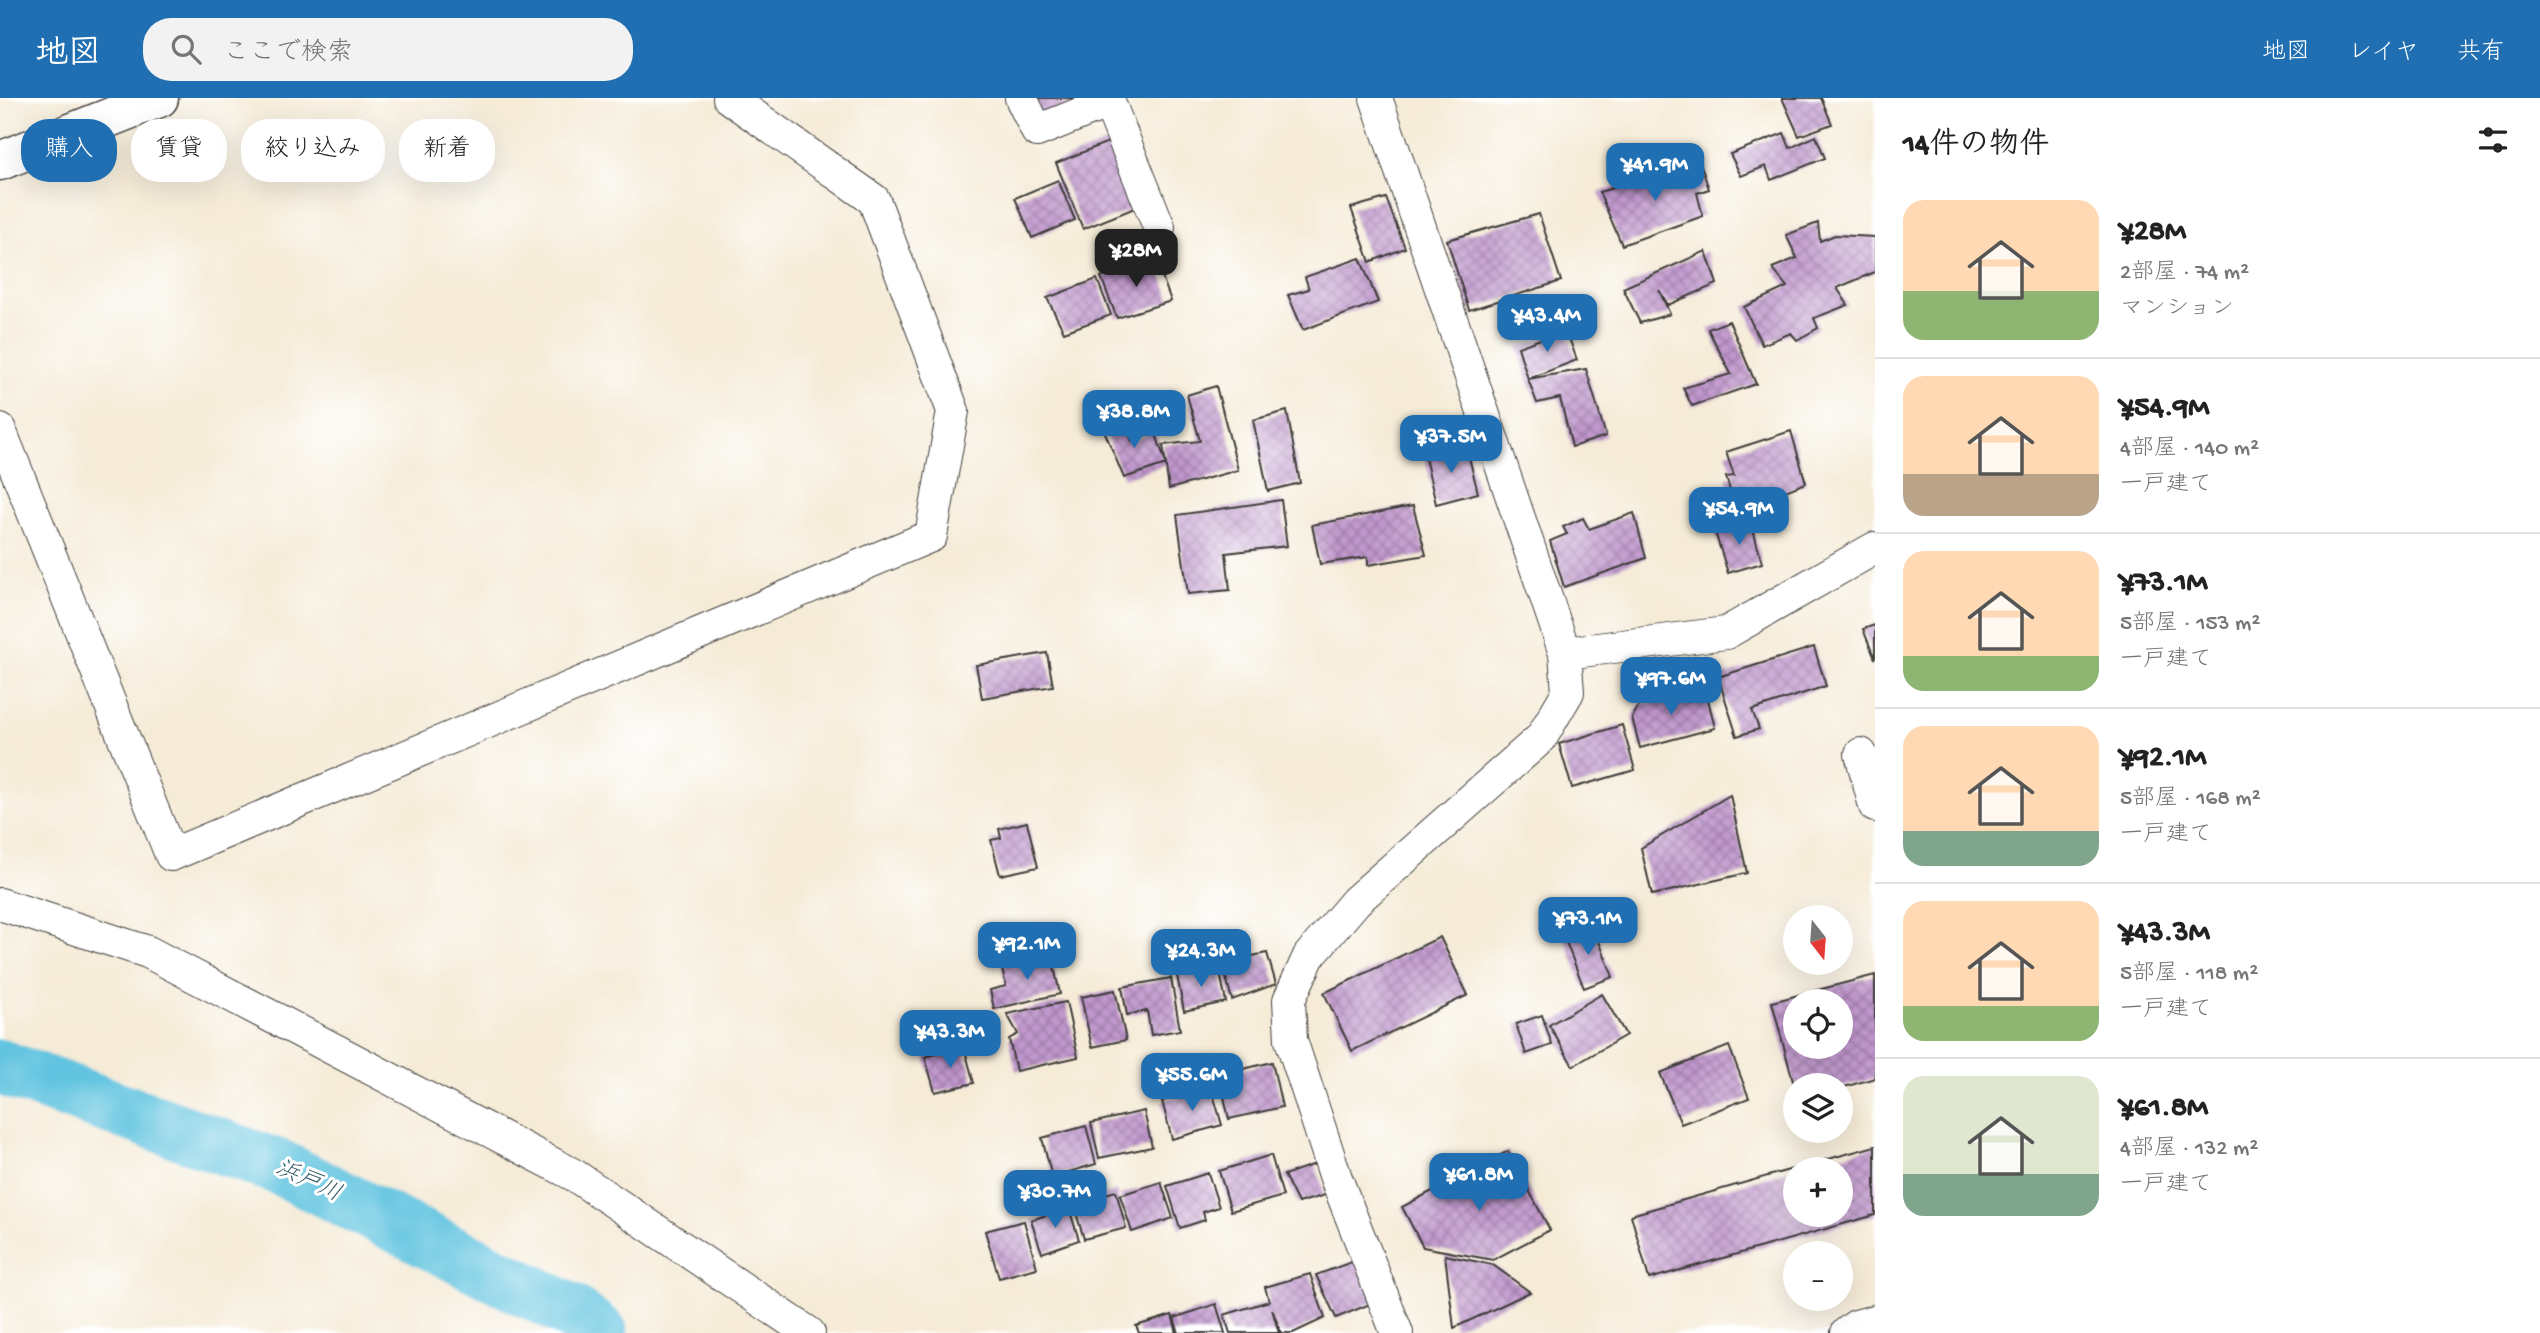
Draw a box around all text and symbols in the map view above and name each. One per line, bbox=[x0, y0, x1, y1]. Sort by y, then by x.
search box bbox=[143, 18, 633, 81]
icon: search bbox=[167, 30, 205, 68]
text: 地図 bbox=[35, 37, 101, 75]
text: ここで検索 bbox=[223, 39, 353, 70]
text: 地図 bbox=[2262, 39, 2310, 68]
text: レイヤ bbox=[2348, 39, 2419, 68]
text: 共有 bbox=[2457, 39, 2505, 68]
chip: 購入 bbox=[21, 119, 117, 182]
chip: 賃貸 bbox=[131, 119, 227, 182]
chip: 絞り込み bbox=[241, 119, 385, 182]
chip: 新着 bbox=[399, 119, 495, 182]
icon: filters bbox=[2474, 121, 2512, 159]
text: 14件の物件 bbox=[1903, 129, 2049, 164]
pin: ¥41.9M bbox=[1598, 144, 1712, 203]
text: ¥41.9M bbox=[1622, 152, 1688, 179]
text: ¥28M bbox=[2120, 216, 2186, 251]
icon: home bbox=[1959, 228, 2043, 312]
pin: ¥28M bbox=[1095, 230, 1177, 289]
text: ¥28M bbox=[1111, 238, 1161, 265]
text: 2部屋 · 74 m² bbox=[2120, 260, 2249, 287]
pin: ¥43.4M bbox=[1490, 294, 1604, 354]
text: マンション bbox=[2120, 296, 2234, 323]
text: ¥43.4M bbox=[1513, 303, 1581, 330]
pin: ¥38.8M bbox=[1077, 390, 1191, 450]
text: ¥54.9M bbox=[2120, 392, 2209, 427]
text: ¥38.8M bbox=[1099, 399, 1170, 426]
icon: home bbox=[1959, 404, 2043, 488]
pin: ¥37.5M bbox=[1394, 416, 1508, 475]
text: ¥37.5M bbox=[1416, 424, 1486, 451]
text: 4部屋 · 140 m² bbox=[2120, 436, 2259, 463]
text: 一戸建て bbox=[2120, 472, 2212, 499]
pin: ¥54.9M bbox=[1682, 488, 1796, 547]
text: ¥54.9M bbox=[1705, 496, 1773, 523]
text: ¥73.1M bbox=[2120, 567, 2207, 602]
icon: home bbox=[1959, 579, 2043, 663]
text: 5部屋 · 153 m² bbox=[2120, 611, 2260, 638]
text: 一戸建て bbox=[2120, 647, 2212, 674]
pin: ¥97.6M bbox=[1614, 658, 1728, 717]
text: ¥97.6M bbox=[1637, 666, 1706, 693]
text: ¥92.1M bbox=[2120, 742, 2206, 777]
icon: home bbox=[1959, 754, 2043, 838]
text: 5部屋 · 168 m² bbox=[2120, 786, 2261, 813]
text: 一戸建て bbox=[2120, 822, 2212, 849]
pin: ¥73.1M bbox=[1531, 898, 1645, 957]
north arrow bbox=[1783, 905, 1853, 975]
map controls bbox=[1783, 905, 1853, 1311]
text: ¥73.1M bbox=[1554, 906, 1622, 933]
text: ¥43.3M bbox=[2120, 917, 2210, 952]
pin: ¥92.1M bbox=[970, 922, 1084, 982]
icon: home bbox=[1959, 929, 2043, 1013]
pin: ¥24.3M bbox=[1144, 930, 1258, 989]
text: ¥92.1M bbox=[994, 931, 1060, 958]
text: ¥24.3M bbox=[1167, 938, 1235, 965]
text: 5部屋 · 118 m² bbox=[2120, 961, 2258, 988]
button: locate bbox=[1783, 989, 1853, 1059]
text: 一戸建て bbox=[2120, 997, 2212, 1024]
pin: ¥43.3M bbox=[893, 1010, 1007, 1070]
text: ¥43.3M bbox=[916, 1019, 984, 1046]
pin: ¥55.6M bbox=[1135, 1054, 1249, 1113]
text: ¥55.6M bbox=[1157, 1062, 1227, 1089]
button: layers bbox=[1783, 1073, 1853, 1143]
text: ¥61.8M bbox=[2120, 1092, 2208, 1127]
icon: home bbox=[1959, 1104, 2043, 1188]
text: 4部屋 · 132 m² bbox=[2120, 1136, 2258, 1163]
pin: ¥61.8M bbox=[1422, 1154, 1536, 1213]
water label: 浜戸川 bbox=[271, 1155, 345, 1209]
button: + bbox=[1783, 1157, 1853, 1227]
text: ¥61.8M bbox=[1445, 1162, 1513, 1189]
pin: ¥30.7M bbox=[998, 1170, 1112, 1230]
text: 一戸建て bbox=[2120, 1172, 2212, 1199]
text: ¥30.7M bbox=[1020, 1179, 1090, 1206]
button: − bbox=[1783, 1241, 1853, 1311]

